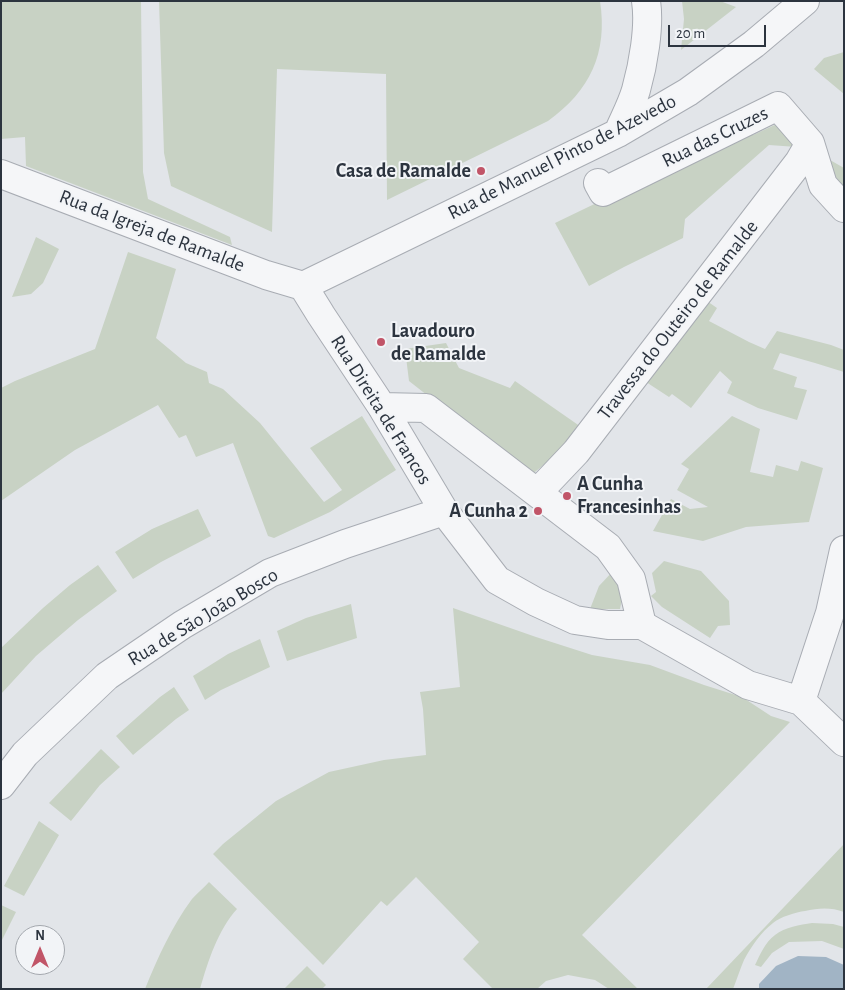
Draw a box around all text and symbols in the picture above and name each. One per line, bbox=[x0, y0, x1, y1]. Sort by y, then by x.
scale bar bbox=[670, 15, 768, 47]
text: 20 m bbox=[676, 26, 705, 41]
street label: Rua de Manuel Pinto de Azevedo bbox=[444, 89, 680, 225]
street label: Rua das Cruzes bbox=[658, 101, 772, 173]
place label: Casa de Ramalde bbox=[336, 159, 471, 183]
marker: Casa de Ramalde bbox=[475, 165, 487, 177]
street label: Rua da Igreja de Ramalde bbox=[56, 185, 248, 277]
street label: Travessa do Outeiro de Ramalde bbox=[593, 215, 763, 425]
place label: Lavadouro de Ramalde bbox=[391, 319, 486, 366]
street label: Rua Direita de Francos bbox=[325, 331, 437, 489]
marker: Lavadouro de Ramalde bbox=[375, 336, 387, 348]
place label: A Cunha Francesinhas bbox=[577, 472, 681, 519]
marker: A Cunha Francesinhas bbox=[561, 490, 573, 502]
place label: A Cunha 2 bbox=[449, 499, 528, 523]
marker: A Cunha 2 bbox=[532, 505, 544, 517]
street label: Rua de São João Bosco bbox=[124, 563, 282, 671]
north arrow bbox=[15, 925, 65, 975]
text: N bbox=[35, 929, 45, 943]

